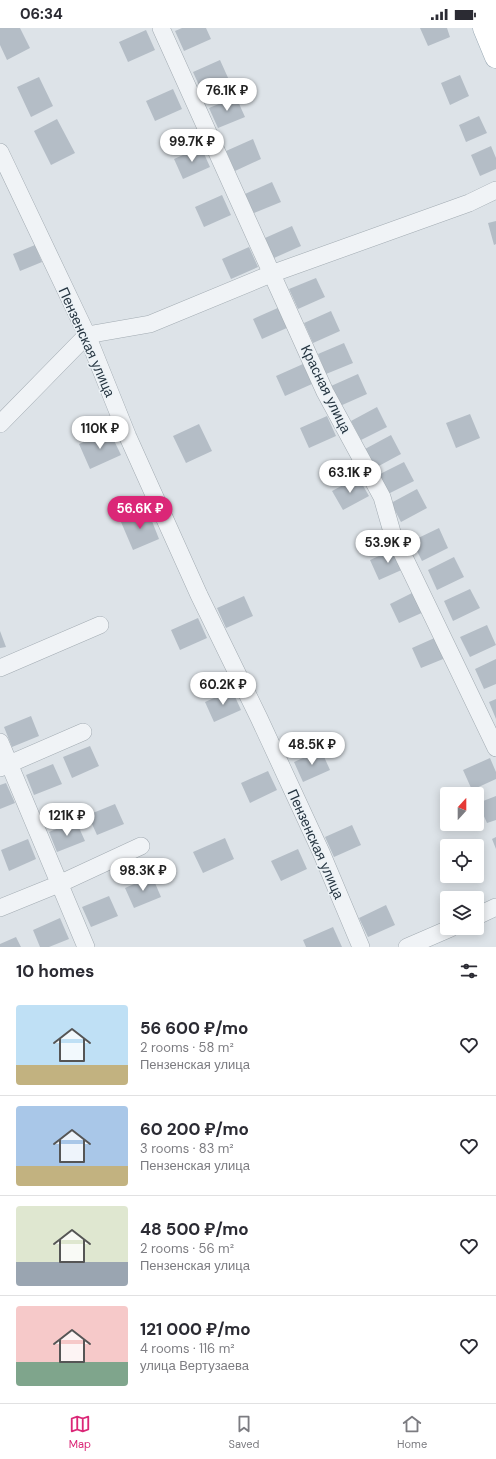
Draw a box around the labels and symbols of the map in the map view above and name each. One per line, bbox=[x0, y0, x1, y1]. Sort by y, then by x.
pin: 76.1K ₽ bbox=[190, 78, 264, 112]
pin: 99.7K ₽ bbox=[155, 129, 229, 163]
street label: Пензенская улица bbox=[55, 284, 119, 400]
street label: Красная улица bbox=[297, 342, 355, 436]
pin: 110K ₽ bbox=[67, 416, 133, 450]
pin: 63.1K ₽ bbox=[313, 460, 387, 494]
pin: 56.6K ₽ bbox=[103, 496, 177, 530]
pin: 53.9K ₽ bbox=[351, 530, 425, 564]
pin: 60.2K ₽ bbox=[186, 672, 260, 706]
pin: 48.5K ₽ bbox=[275, 732, 349, 766]
street label: Пензенская улица bbox=[284, 786, 348, 902]
north arrow bbox=[440, 787, 484, 831]
pin: 121K ₽ bbox=[34, 803, 100, 837]
pin: 98.3K ₽ bbox=[106, 858, 180, 892]

